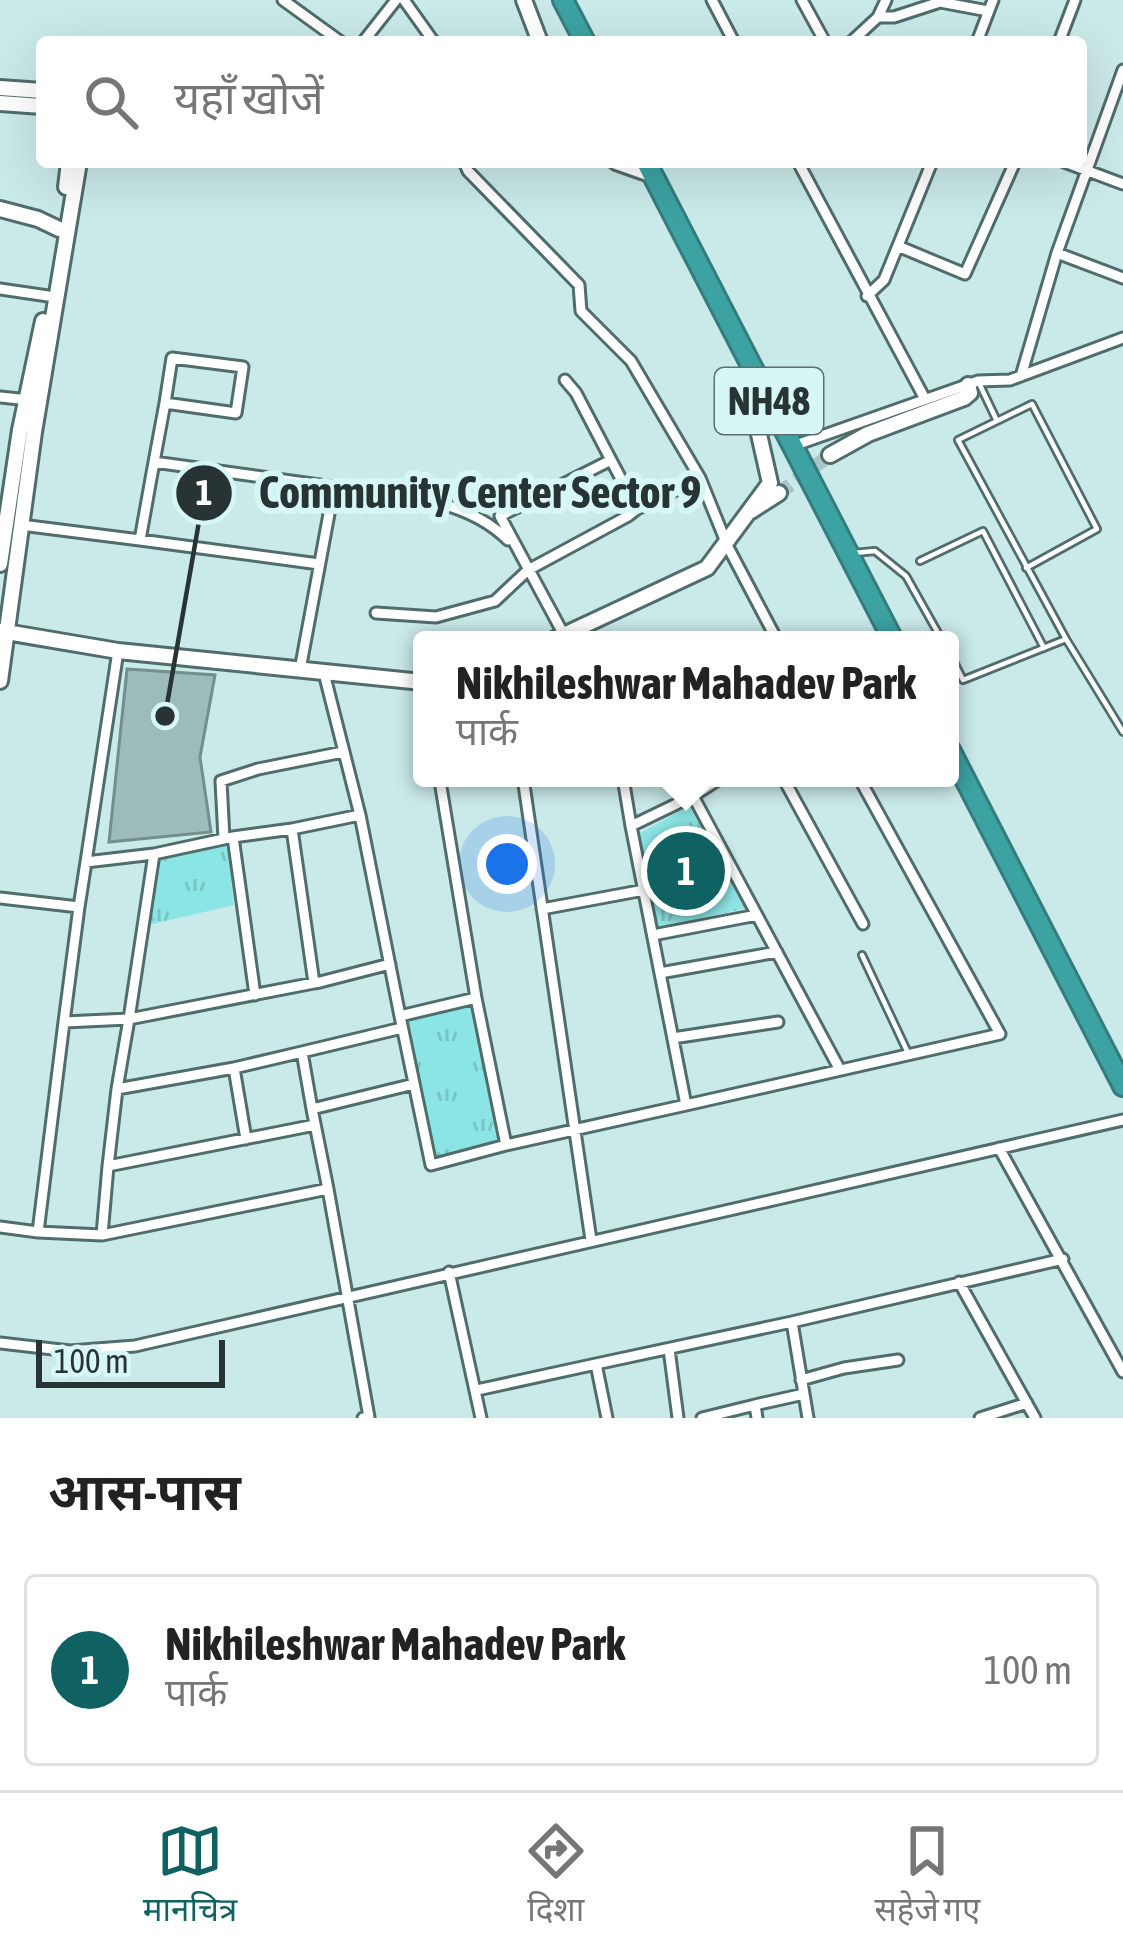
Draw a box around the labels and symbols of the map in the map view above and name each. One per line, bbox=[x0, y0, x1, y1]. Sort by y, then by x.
road number: NH48 bbox=[715, 368, 823, 434]
callout: Community Center Sector 9 bbox=[174, 452, 725, 533]
text: Community Center Sector 9 bbox=[259, 466, 701, 518]
text: 1 bbox=[196, 471, 212, 513]
pin: 1 bbox=[647, 826, 725, 916]
your location bbox=[477, 834, 537, 894]
scale bar bbox=[36, 1334, 225, 1387]

